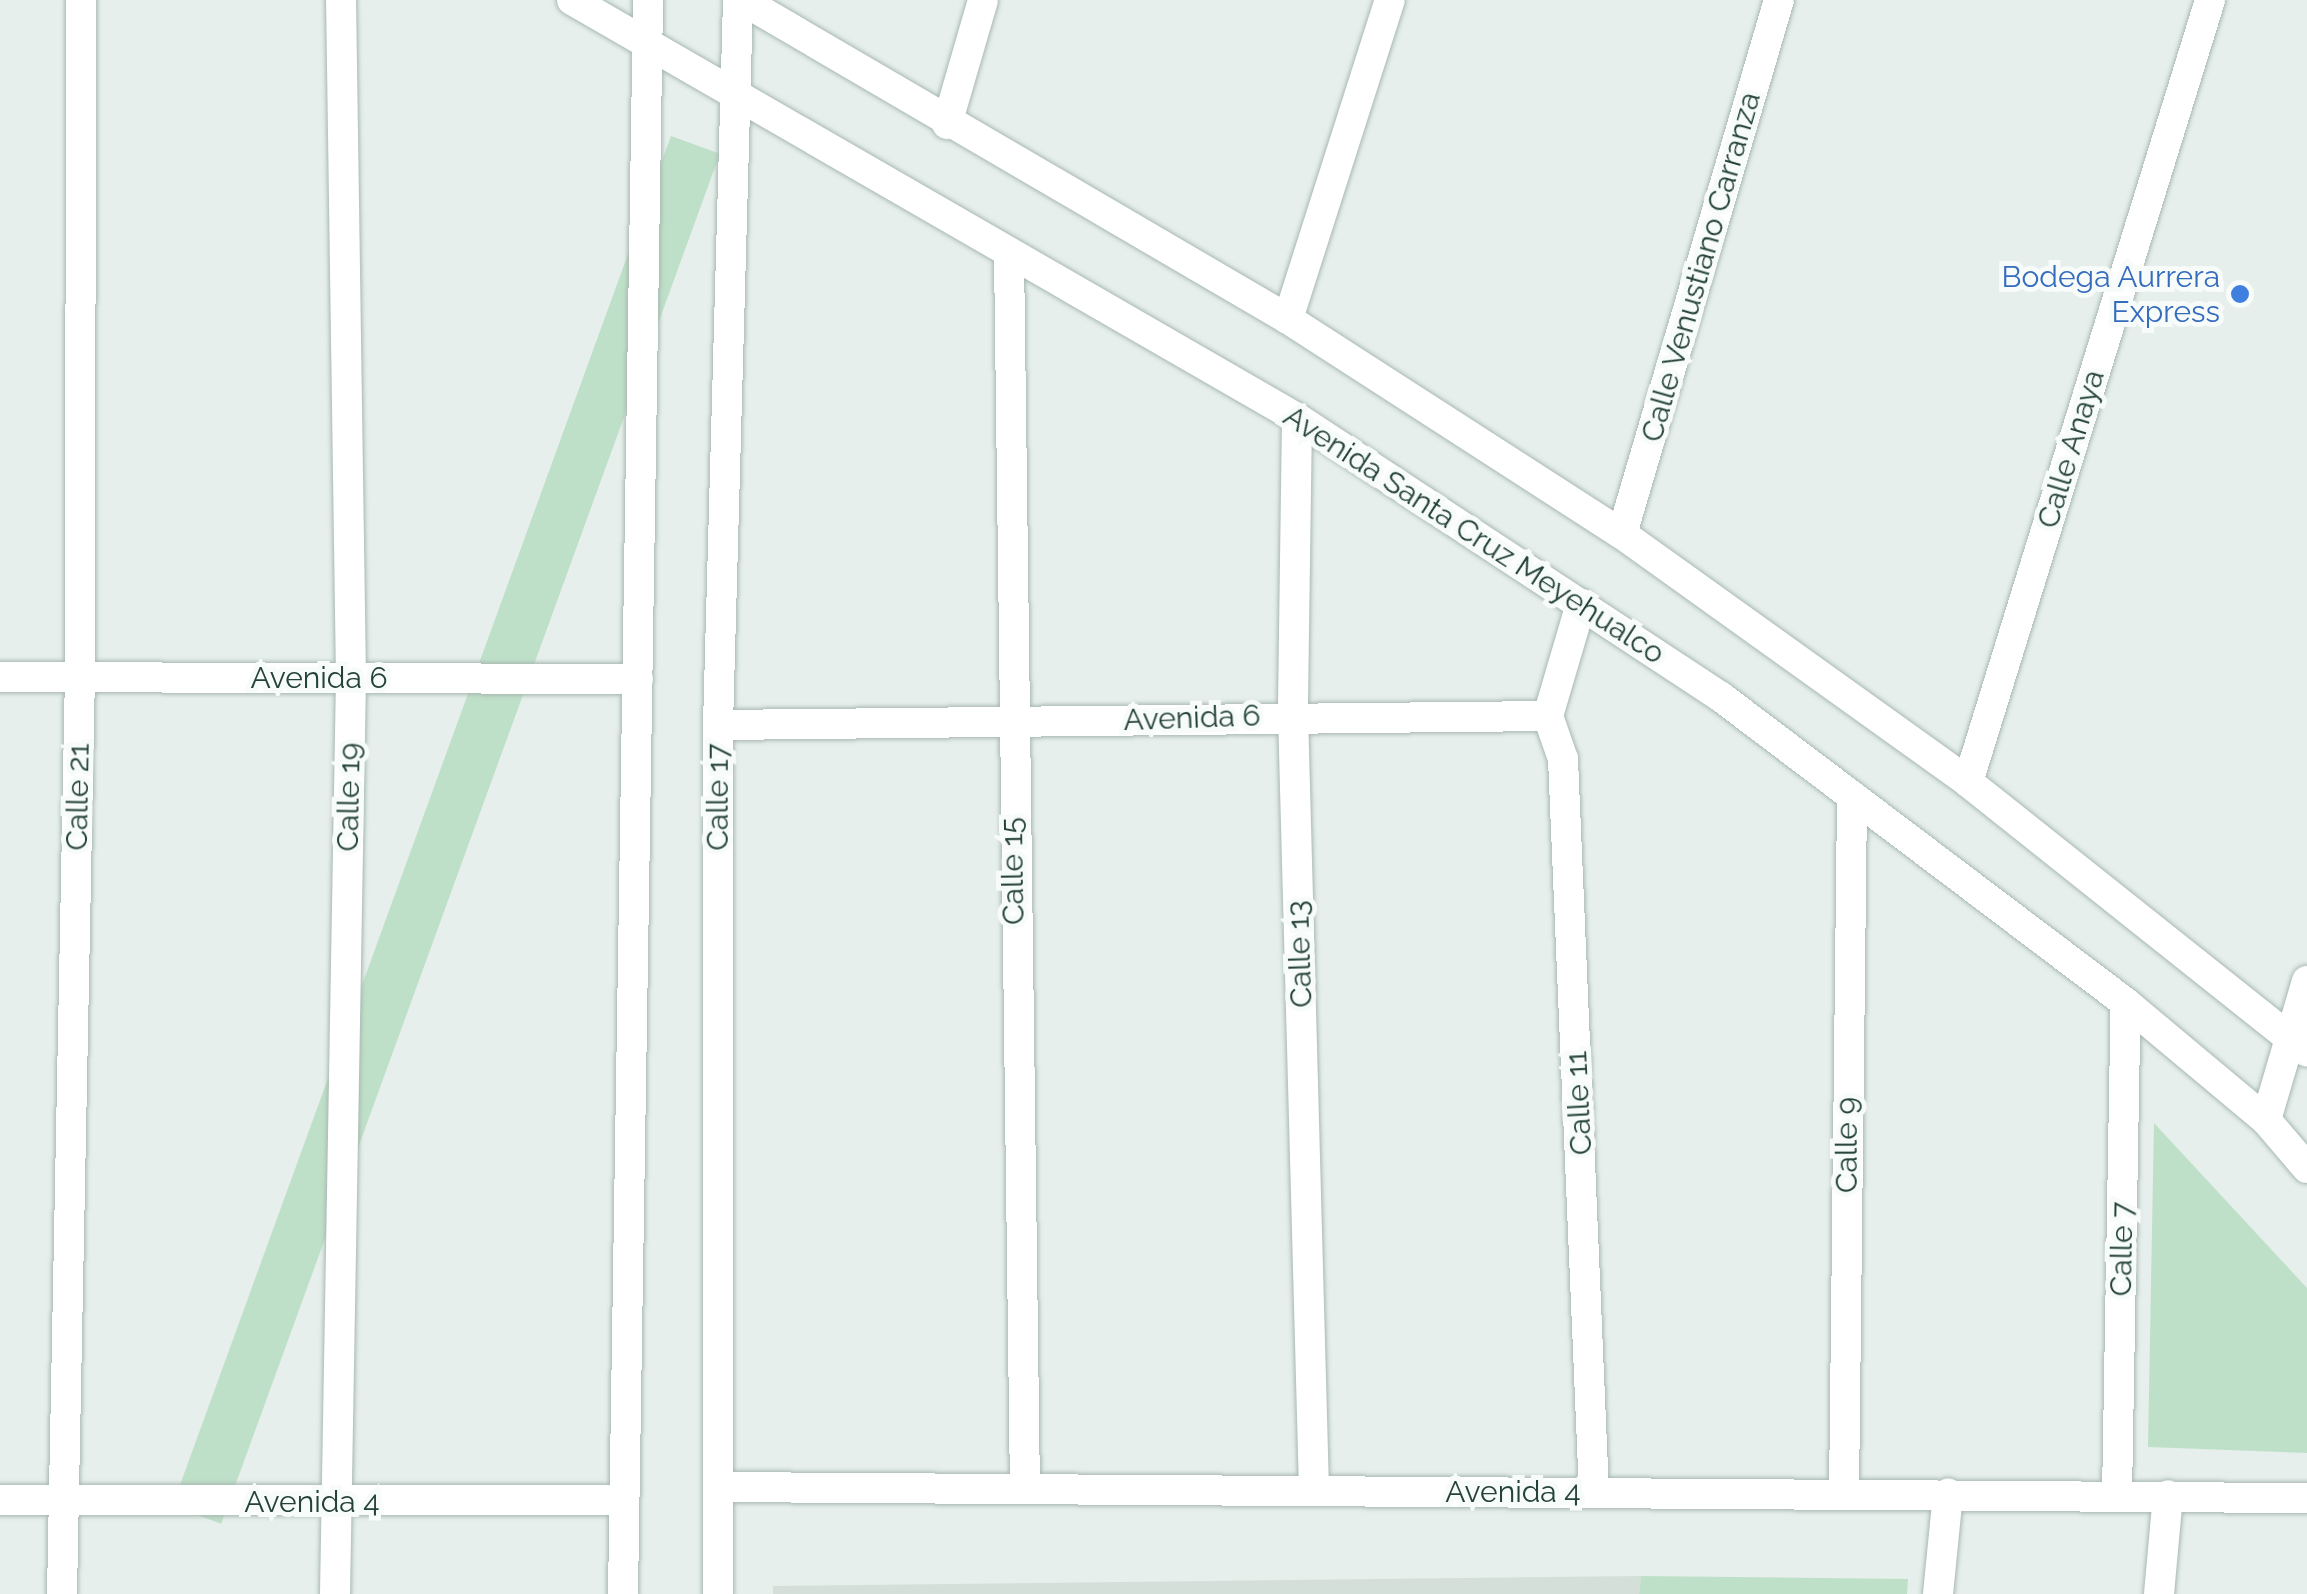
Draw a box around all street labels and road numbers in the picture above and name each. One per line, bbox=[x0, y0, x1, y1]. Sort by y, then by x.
street label: Calle Venustiano Carranza bbox=[1634, 88, 1768, 446]
street label: Calle Anaya bbox=[2030, 365, 2112, 533]
street label: Avenida Santa Cruz Meyehualco bbox=[1277, 398, 1671, 672]
street label: Avenida 6 bbox=[250, 660, 388, 696]
street label: Avenida 6 bbox=[1123, 698, 1261, 738]
street label: Calle 19 bbox=[330, 742, 368, 852]
street label: Calle 21 bbox=[59, 743, 97, 851]
street label: Calle 17 bbox=[700, 743, 736, 851]
street label: Calle 15 bbox=[994, 817, 1032, 925]
street label: Calle 13 bbox=[1280, 900, 1320, 1008]
street label: Calle 11 bbox=[1558, 1050, 1600, 1156]
street label: Calle 9 bbox=[1829, 1097, 1865, 1193]
street label: Calle 7 bbox=[2103, 1201, 2141, 1297]
street label: Avenida 4 bbox=[1445, 1474, 1581, 1510]
street label: Avenida 4 bbox=[244, 1484, 380, 1520]

